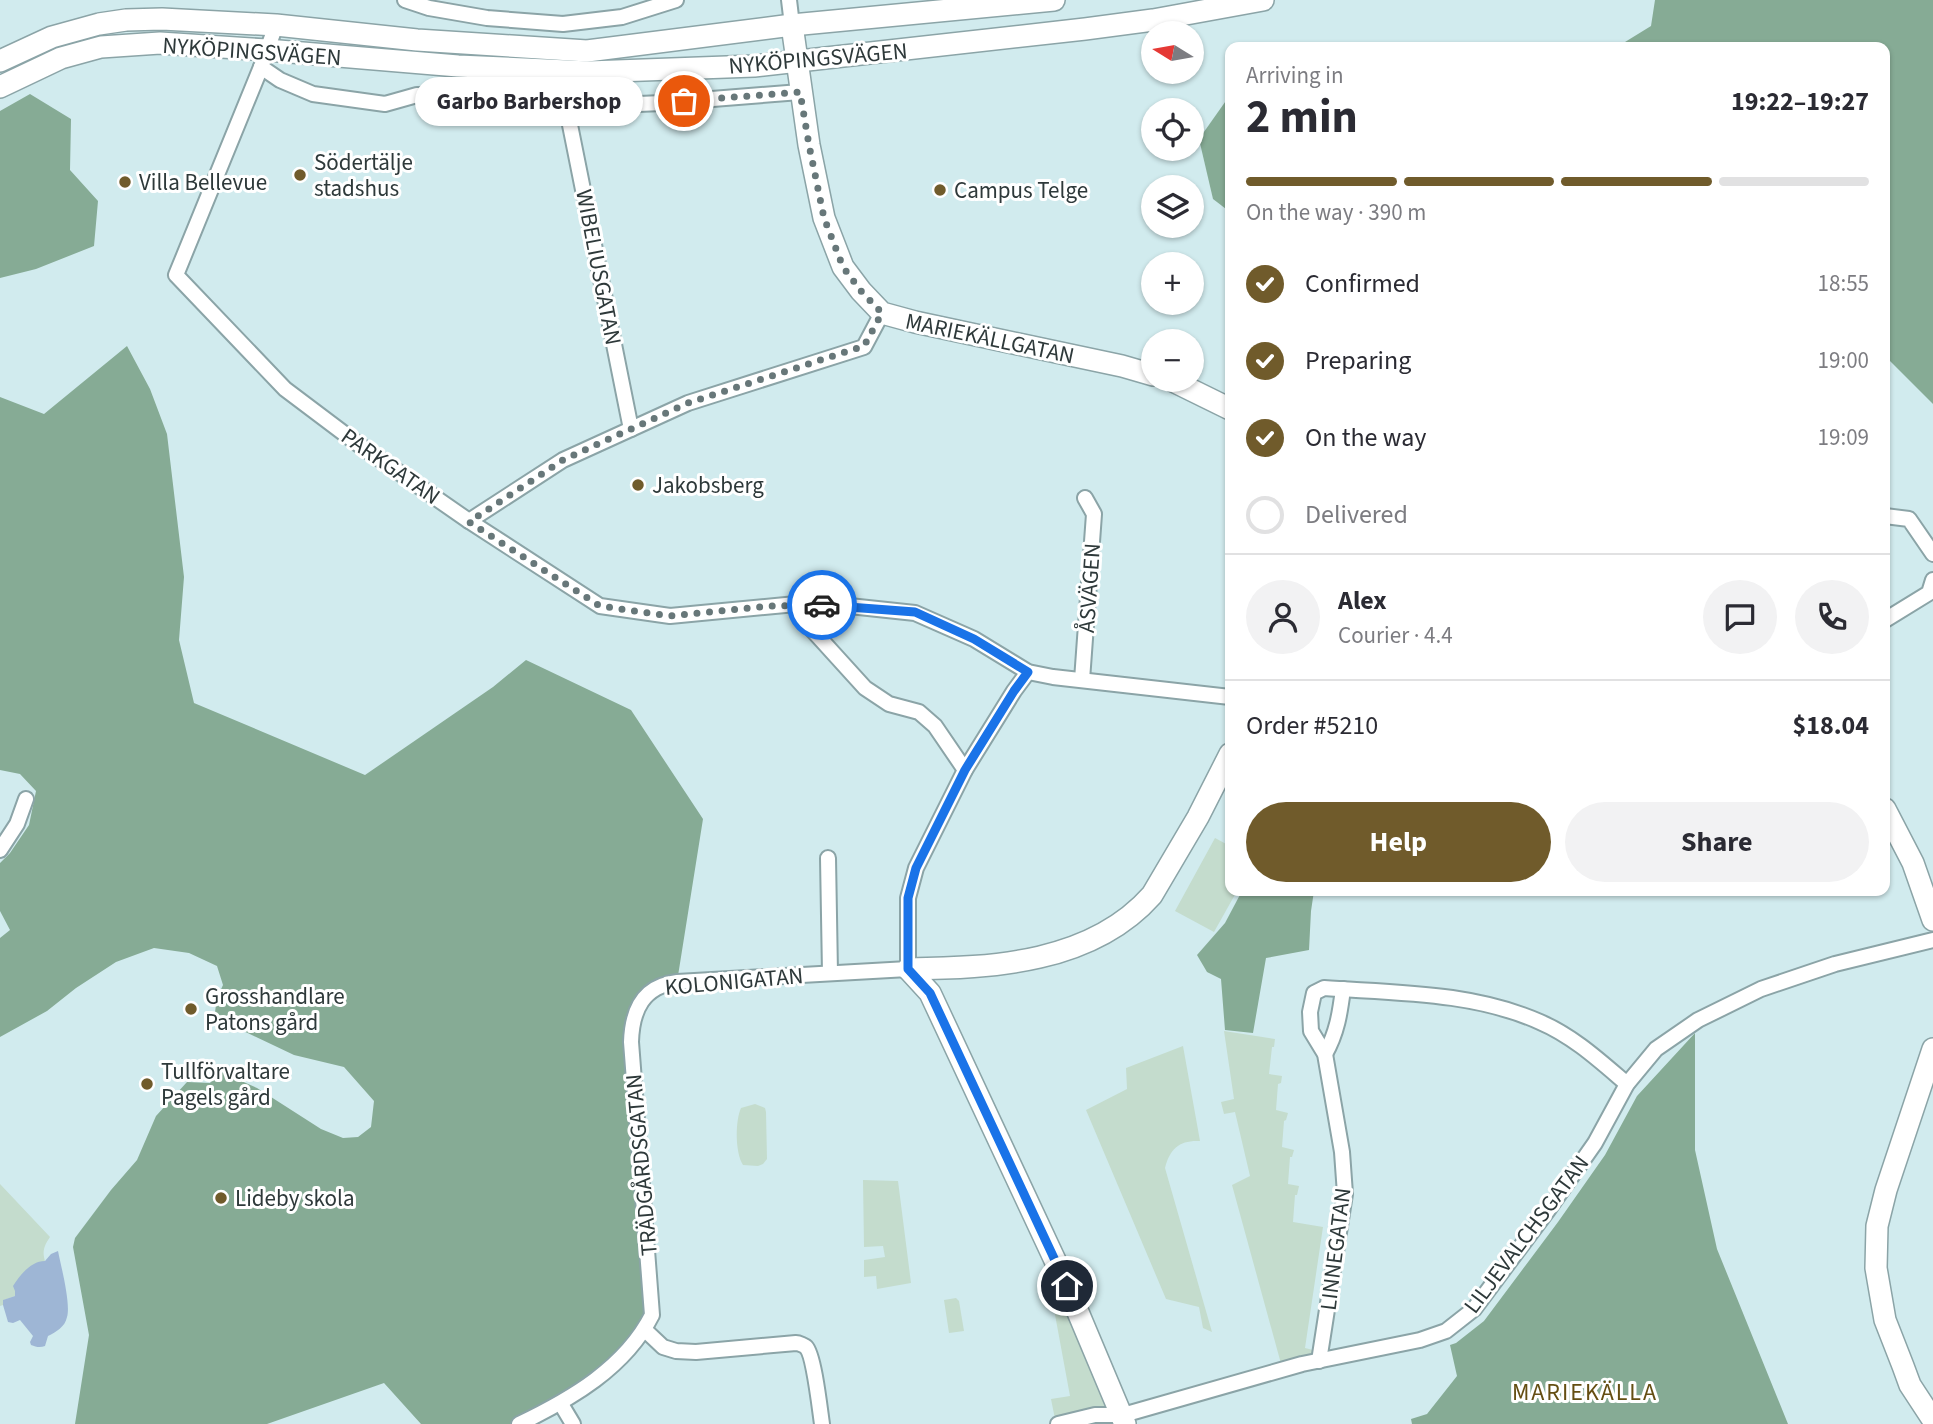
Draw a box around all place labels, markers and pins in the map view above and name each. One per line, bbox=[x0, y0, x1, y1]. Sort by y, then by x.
pin bbox=[654, 71, 714, 131]
callout: Garbo Barbershop bbox=[414, 76, 642, 126]
place label: Södertälje stadshus bbox=[314, 146, 413, 205]
place label: Villa Bellevue bbox=[139, 166, 267, 199]
marker: Södertälje stadshus bbox=[292, 167, 308, 183]
marker: Villa Bellevue bbox=[117, 174, 133, 190]
place label: Campus Telge bbox=[954, 174, 1088, 207]
marker: Campus Telge bbox=[932, 182, 948, 198]
place label: Jakobsberg bbox=[652, 469, 764, 502]
marker: Jakobsberg bbox=[630, 477, 646, 493]
place label: Grosshandlare Patons gård bbox=[205, 980, 345, 1039]
marker: Grosshandlare Patons gård bbox=[183, 1001, 199, 1017]
place label: Tullförvaltare Pagels gård bbox=[161, 1055, 290, 1114]
marker: Tullförvaltare Pagels gård bbox=[139, 1076, 155, 1092]
place label: Lideby skola bbox=[235, 1182, 355, 1215]
marker: Lideby skola bbox=[213, 1190, 229, 1206]
pin bbox=[1037, 1256, 1097, 1316]

